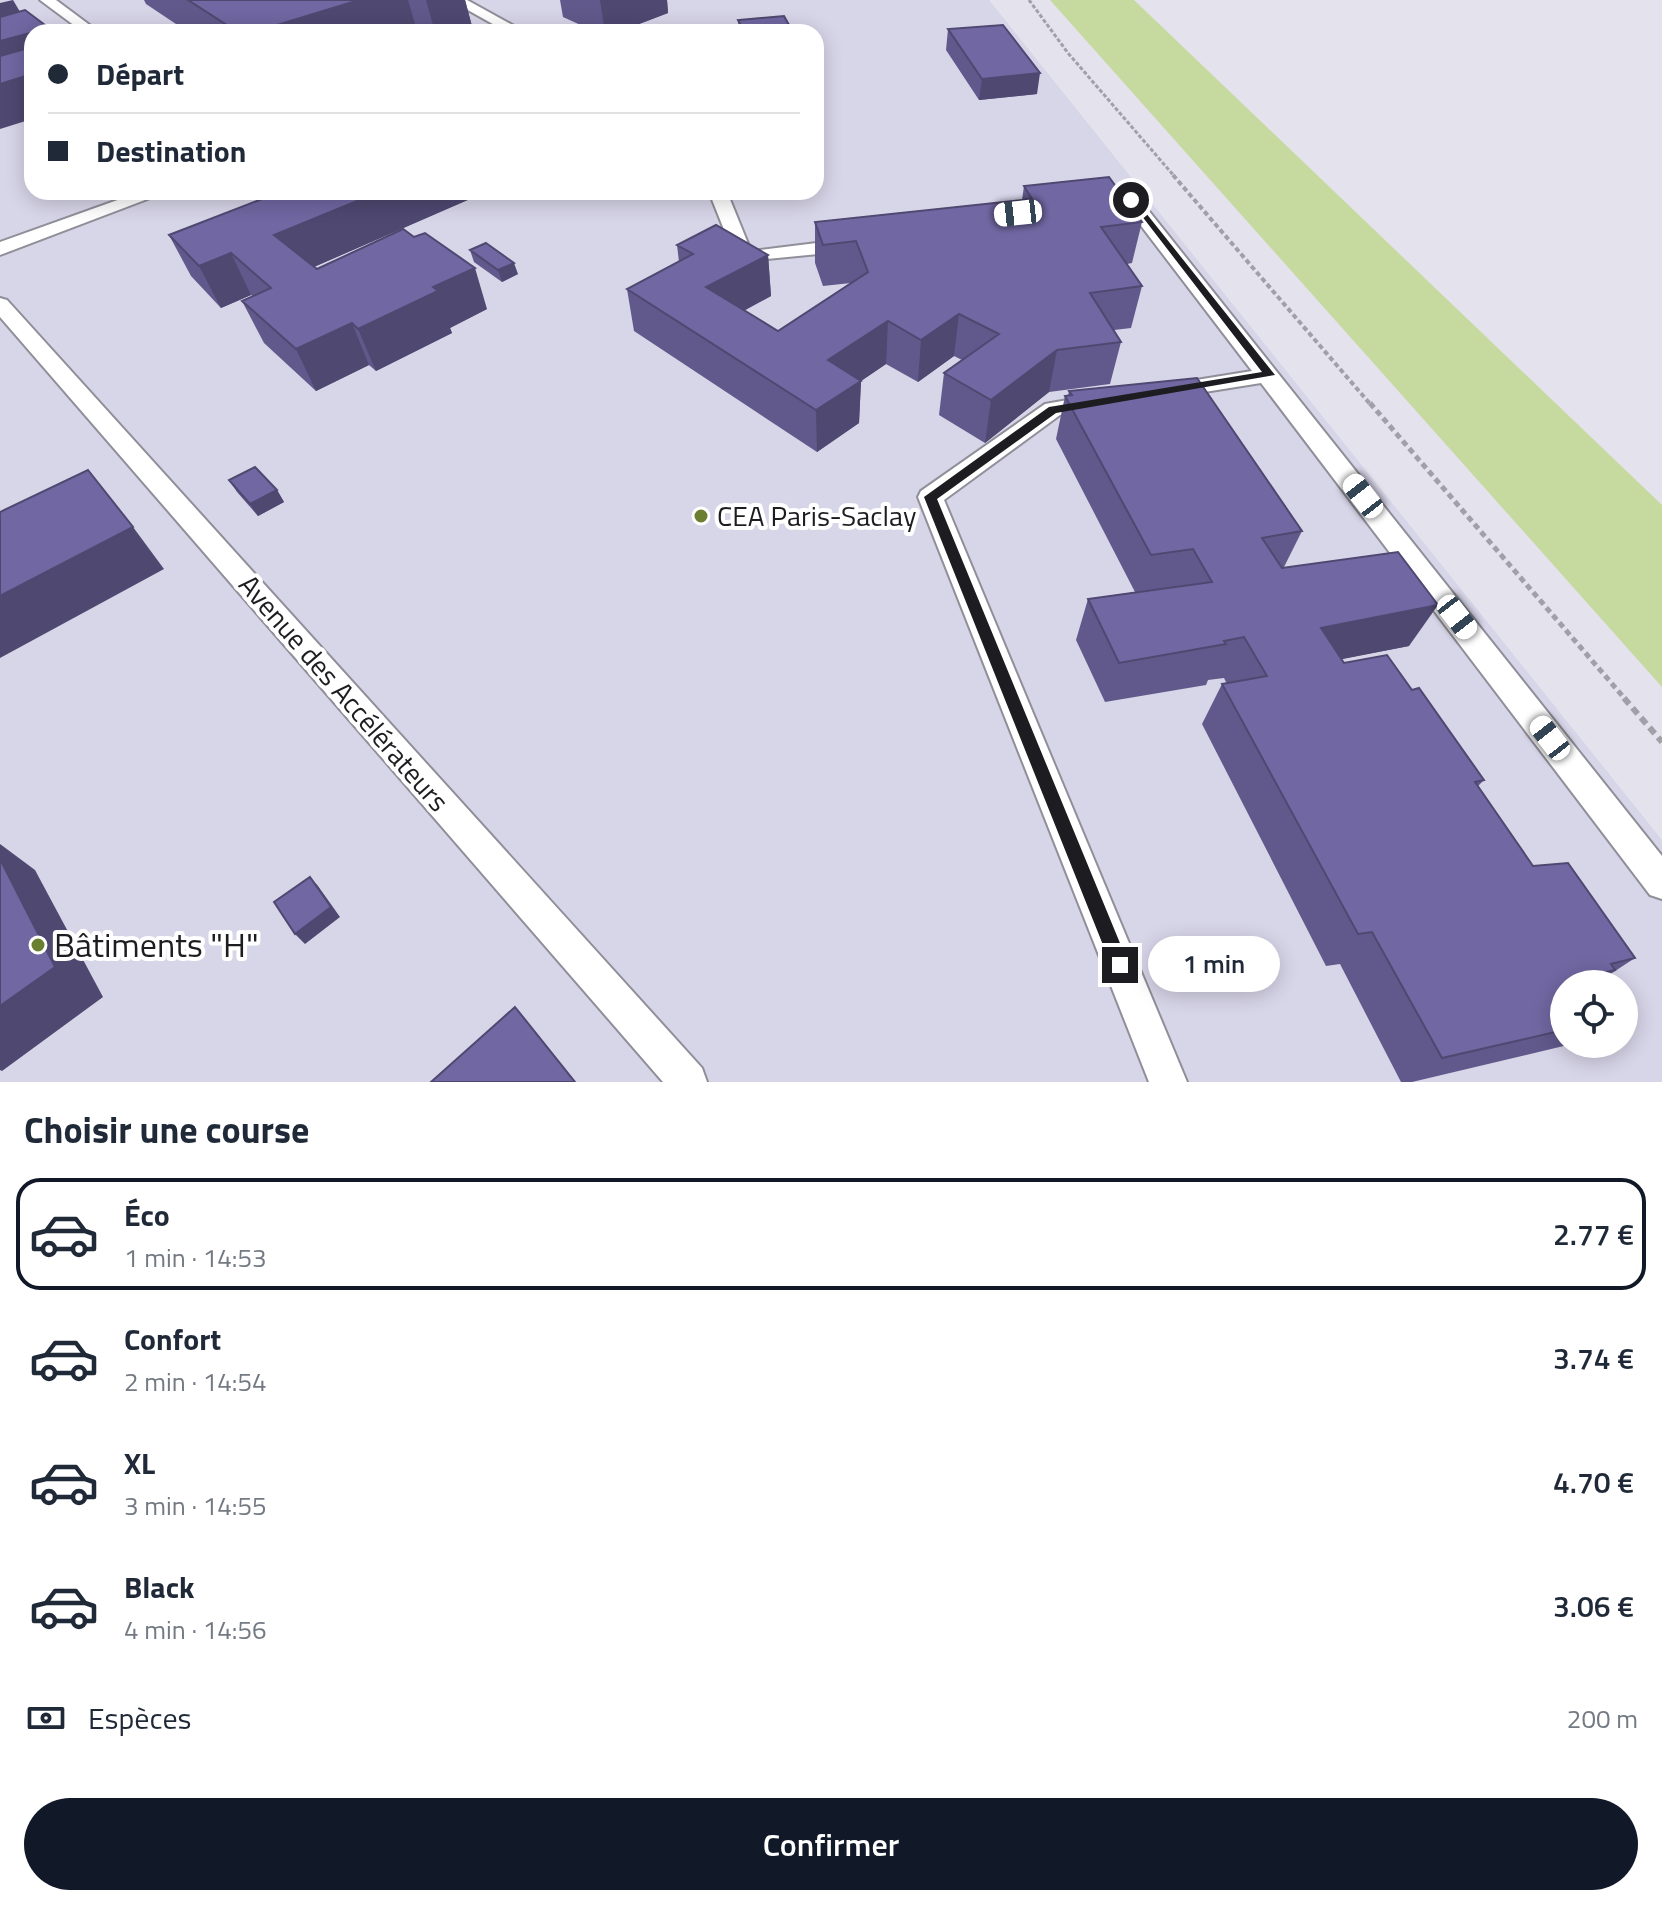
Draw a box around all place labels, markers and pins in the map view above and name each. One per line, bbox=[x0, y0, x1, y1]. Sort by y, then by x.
place label: CEA Paris-Saclay bbox=[717, 494, 916, 537]
marker: CEA Paris-Saclay bbox=[692, 507, 710, 525]
place label: Bâtiments "H" bbox=[54, 918, 259, 970]
marker: Bâtiments "H" bbox=[29, 936, 47, 954]

